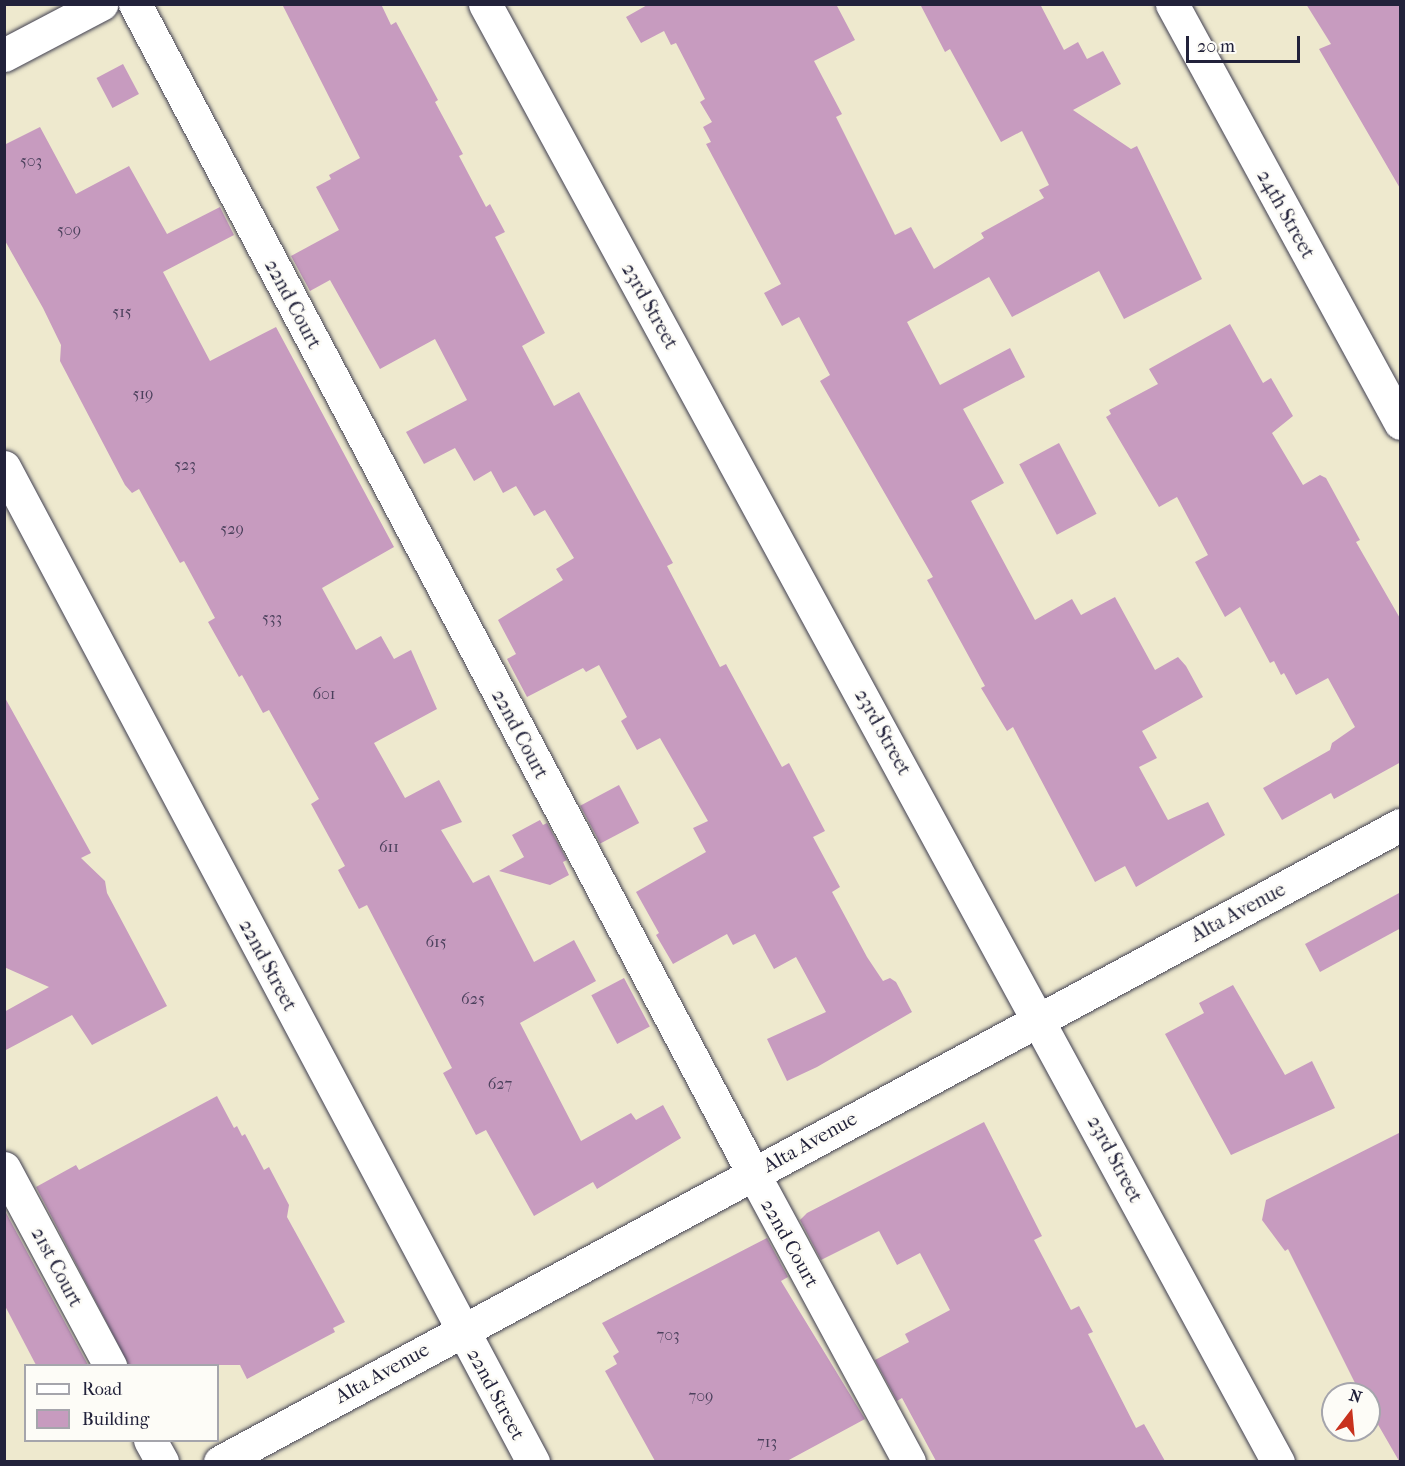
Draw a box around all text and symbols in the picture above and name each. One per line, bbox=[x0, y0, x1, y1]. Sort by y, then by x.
scale bar bbox=[1189, 24, 1303, 62]
text: 20 m bbox=[1197, 36, 1235, 57]
house number: 503 bbox=[20, 151, 42, 171]
street label: 24th Street bbox=[1252, 166, 1320, 262]
house number: 509 bbox=[57, 220, 81, 240]
street label: 22nd Court bbox=[259, 255, 327, 353]
street label: 23rd Street bbox=[617, 259, 683, 353]
house number: 515 bbox=[112, 302, 132, 322]
house number: 519 bbox=[132, 384, 154, 404]
house number: 523 bbox=[174, 455, 196, 475]
house number: 529 bbox=[220, 519, 244, 539]
house number: 533 bbox=[262, 608, 282, 628]
house number: 601 bbox=[312, 684, 336, 704]
street label: 22nd Court bbox=[486, 685, 554, 783]
street label: 23rd Street bbox=[850, 685, 916, 779]
house number: 611 bbox=[379, 837, 399, 857]
street label: Alta Avenue bbox=[1187, 877, 1289, 947]
street label: 22nd Street bbox=[234, 915, 302, 1015]
house number: 615 bbox=[425, 932, 447, 952]
house number: 625 bbox=[461, 989, 485, 1009]
house number: 627 bbox=[488, 1074, 512, 1094]
street label: Alta Avenue bbox=[759, 1106, 861, 1178]
street label: 23rd Street bbox=[1082, 1112, 1148, 1206]
street label: 22nd Court bbox=[756, 1194, 824, 1292]
street label: 21st Court bbox=[26, 1223, 88, 1311]
house number: 703 bbox=[656, 1325, 680, 1345]
street label: Alta Avenue bbox=[331, 1337, 433, 1409]
street label: 22nd Street bbox=[462, 1344, 530, 1444]
legend bbox=[24, 1364, 219, 1442]
text: Road bbox=[82, 1379, 122, 1400]
north arrow bbox=[1321, 1382, 1381, 1442]
text: N bbox=[1347, 1385, 1364, 1407]
house number: 709 bbox=[689, 1386, 713, 1406]
text: Building bbox=[82, 1409, 149, 1430]
house number: 713 bbox=[757, 1432, 777, 1452]

